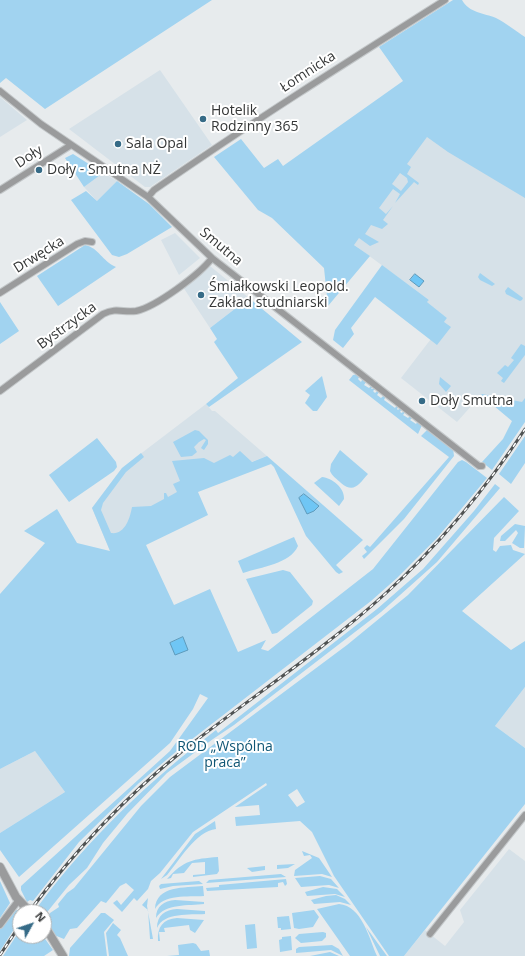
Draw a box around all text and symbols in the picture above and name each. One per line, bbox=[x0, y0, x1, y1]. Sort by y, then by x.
street label: Łomnicka bbox=[277, 48, 339, 96]
place label: Hotelik Rodzinny 365 bbox=[211, 103, 299, 136]
marker: Hotelik Rodzinny 365 bbox=[198, 114, 208, 124]
place label: Sala Opal bbox=[126, 136, 187, 152]
marker: Sala Opal bbox=[113, 139, 123, 149]
street label: Doły bbox=[12, 142, 46, 172]
place label: Doły - Smutna NŻ bbox=[47, 162, 161, 178]
marker: Doły - Smutna NŻ bbox=[34, 165, 44, 175]
street label: Smutna bbox=[196, 224, 246, 270]
street label: Drwęcka bbox=[11, 233, 67, 277]
place label: Śmiałkowski Leopold. Zakład studniarski bbox=[209, 279, 349, 312]
marker: Śmiałkowski Leopold. Zakład studniarski bbox=[196, 290, 206, 300]
street label: Bystrzycka bbox=[34, 299, 100, 353]
place label: Doły Smutna bbox=[430, 393, 513, 409]
marker: Doły Smutna bbox=[417, 396, 427, 406]
park label: ROD „Wspólna praca” bbox=[177, 739, 273, 772]
north arrow bbox=[12, 904, 52, 944]
text: N bbox=[32, 908, 49, 925]

